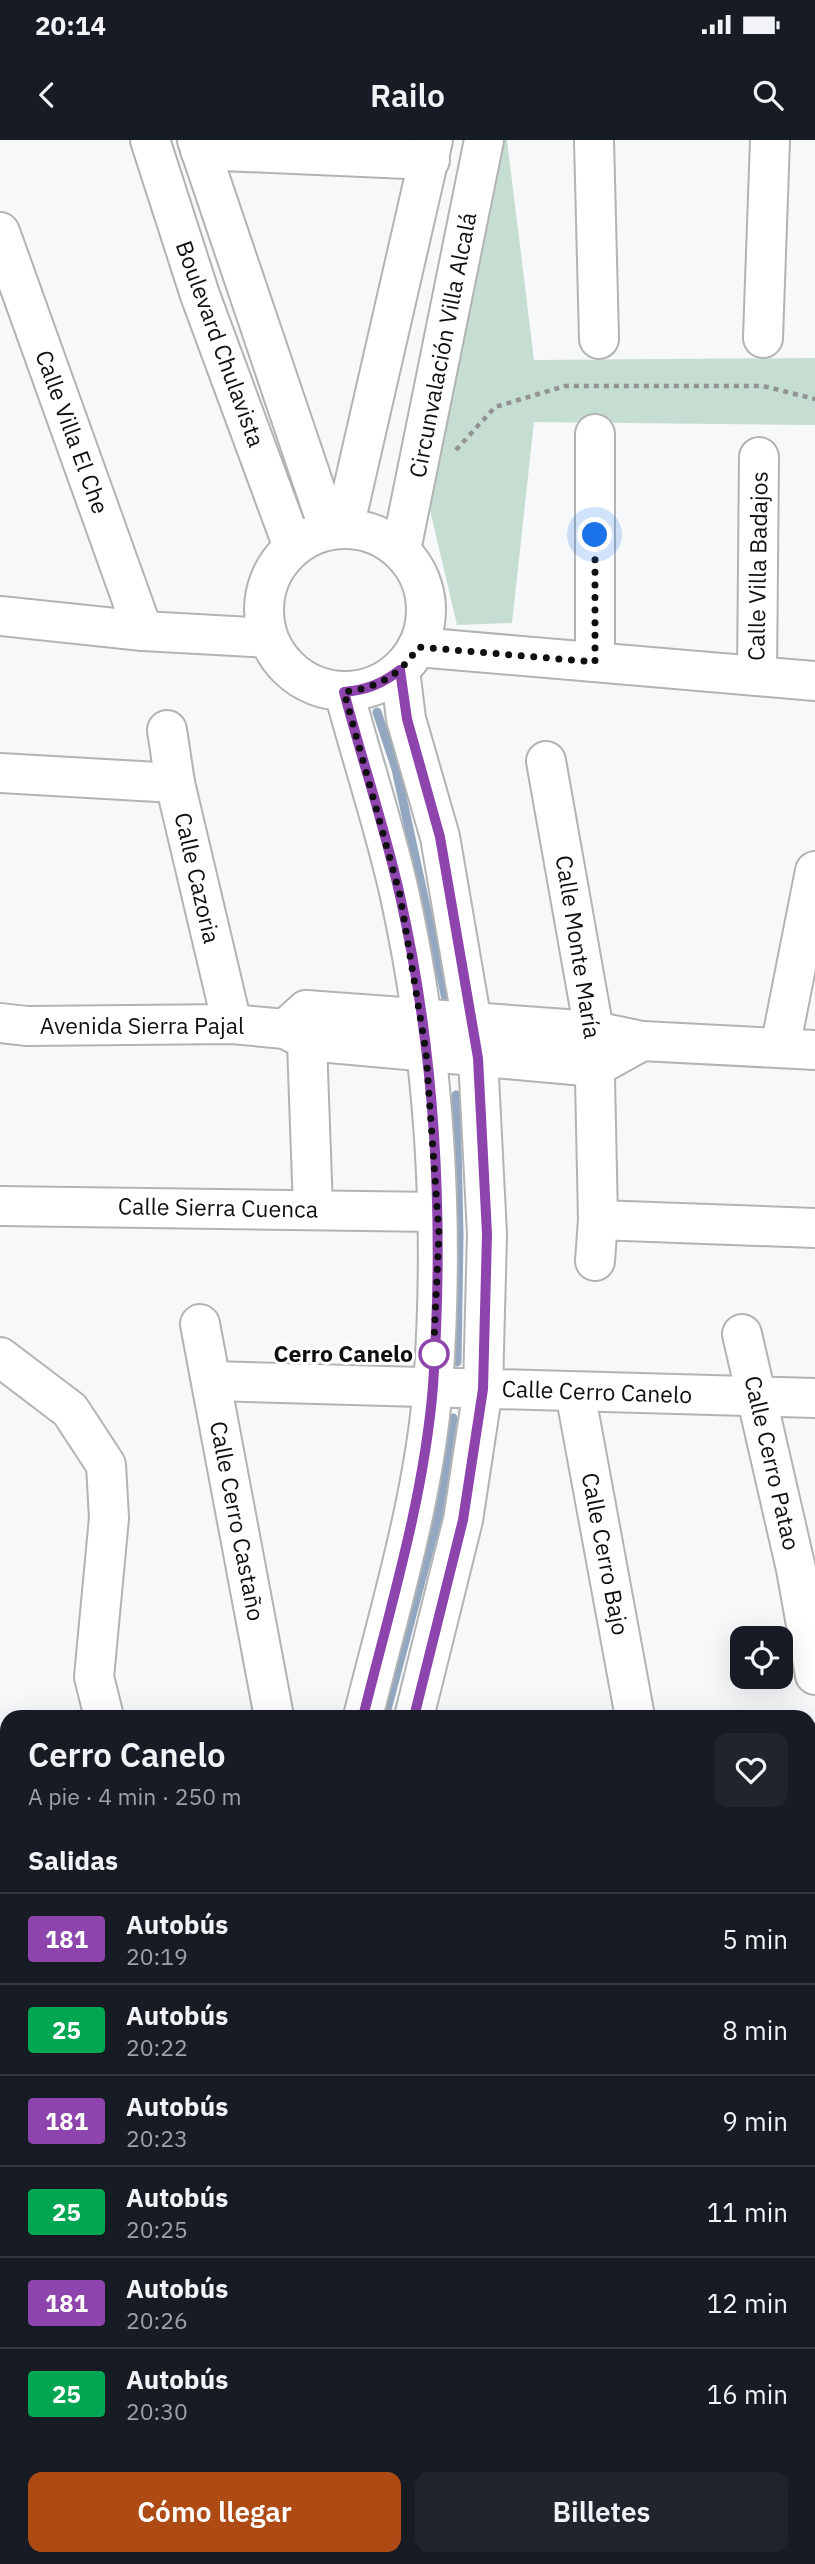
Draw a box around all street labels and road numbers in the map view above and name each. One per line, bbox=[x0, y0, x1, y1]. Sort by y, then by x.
street label: Circunvalación Villa Alcalá bbox=[402, 210, 482, 480]
street label: Boulevard Chulavista bbox=[170, 236, 272, 451]
street label: Calle Villa El Che bbox=[29, 346, 116, 518]
street label: Calle Villa Badajos bbox=[740, 471, 774, 661]
street label: Calle Cazoria bbox=[168, 809, 228, 946]
street label: Calle Monte María bbox=[550, 853, 608, 1041]
street label: Avenida Sierra Pajal bbox=[40, 1010, 244, 1040]
street label: Calle Sierra Cuenca bbox=[118, 1190, 318, 1224]
street label: Calle Cerro Canelo bbox=[501, 1373, 693, 1409]
street label: Calle Cerro Patao bbox=[738, 1373, 808, 1553]
street label: Calle Cerro Castaño bbox=[204, 1418, 272, 1623]
street label: Calle Cerro Bajo bbox=[576, 1470, 636, 1638]

